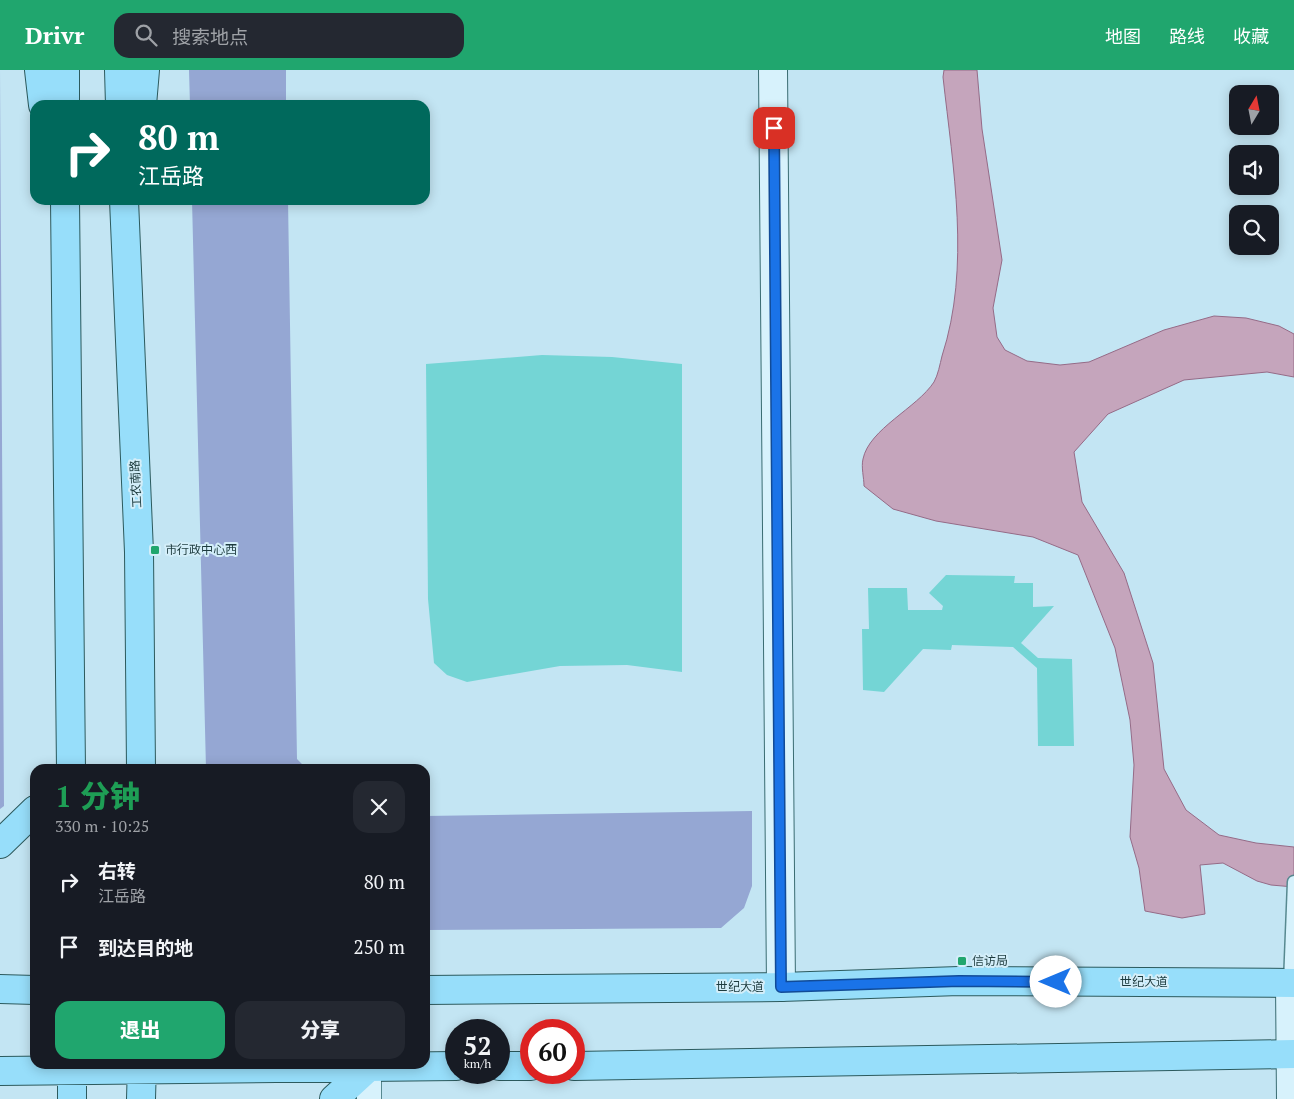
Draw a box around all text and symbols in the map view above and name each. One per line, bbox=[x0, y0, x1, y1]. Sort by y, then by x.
search box bbox=[114, 13, 464, 58]
text: Drivr bbox=[25, 19, 84, 51]
icon: search bbox=[132, 21, 160, 49]
text: 搜索地点 bbox=[172, 24, 248, 49]
text: 地图 bbox=[1105, 24, 1141, 48]
text: 路线 bbox=[1169, 24, 1205, 48]
text: 收藏 bbox=[1233, 24, 1269, 48]
north arrow bbox=[1229, 85, 1279, 135]
map controls bbox=[1229, 85, 1279, 255]
pin bbox=[753, 107, 795, 149]
text: 80 m bbox=[138, 114, 219, 160]
icon: arrive bbox=[760, 114, 788, 142]
icon: right bbox=[55, 120, 120, 185]
button: sound bbox=[1229, 145, 1279, 195]
text: 江岳路 bbox=[138, 161, 204, 190]
button: search bbox=[1229, 205, 1279, 255]
street label: 工农南路 bbox=[127, 460, 144, 508]
place label: 市行政中心西 bbox=[165, 542, 237, 557]
marker: 市行政中心西 bbox=[149, 544, 161, 556]
text: 1 分钟 bbox=[55, 776, 140, 816]
button: close bbox=[353, 781, 405, 833]
text: 330 m · 10:25 bbox=[55, 815, 149, 837]
text: 右转 bbox=[98, 858, 136, 883]
icon: right bbox=[55, 868, 83, 896]
text: 80 m bbox=[364, 869, 405, 894]
text: 江岳路 bbox=[98, 885, 146, 907]
icon: arrive bbox=[55, 933, 83, 961]
text: 250 m bbox=[354, 934, 405, 959]
text: 到达目的地 bbox=[98, 935, 193, 960]
place label: 信访局 bbox=[972, 953, 1008, 968]
marker: 信访局 bbox=[956, 955, 968, 967]
position arrow bbox=[1029, 955, 1081, 1007]
street label: 世纪大道 bbox=[1120, 974, 1168, 989]
street label: 世纪大道 bbox=[716, 979, 764, 994]
button: 退出 bbox=[55, 1001, 225, 1059]
button: 分享 bbox=[235, 1001, 405, 1059]
speed limit sign: 60 bbox=[520, 1019, 585, 1084]
text: 52 bbox=[463, 1029, 492, 1062]
text: km/h bbox=[464, 1056, 491, 1071]

